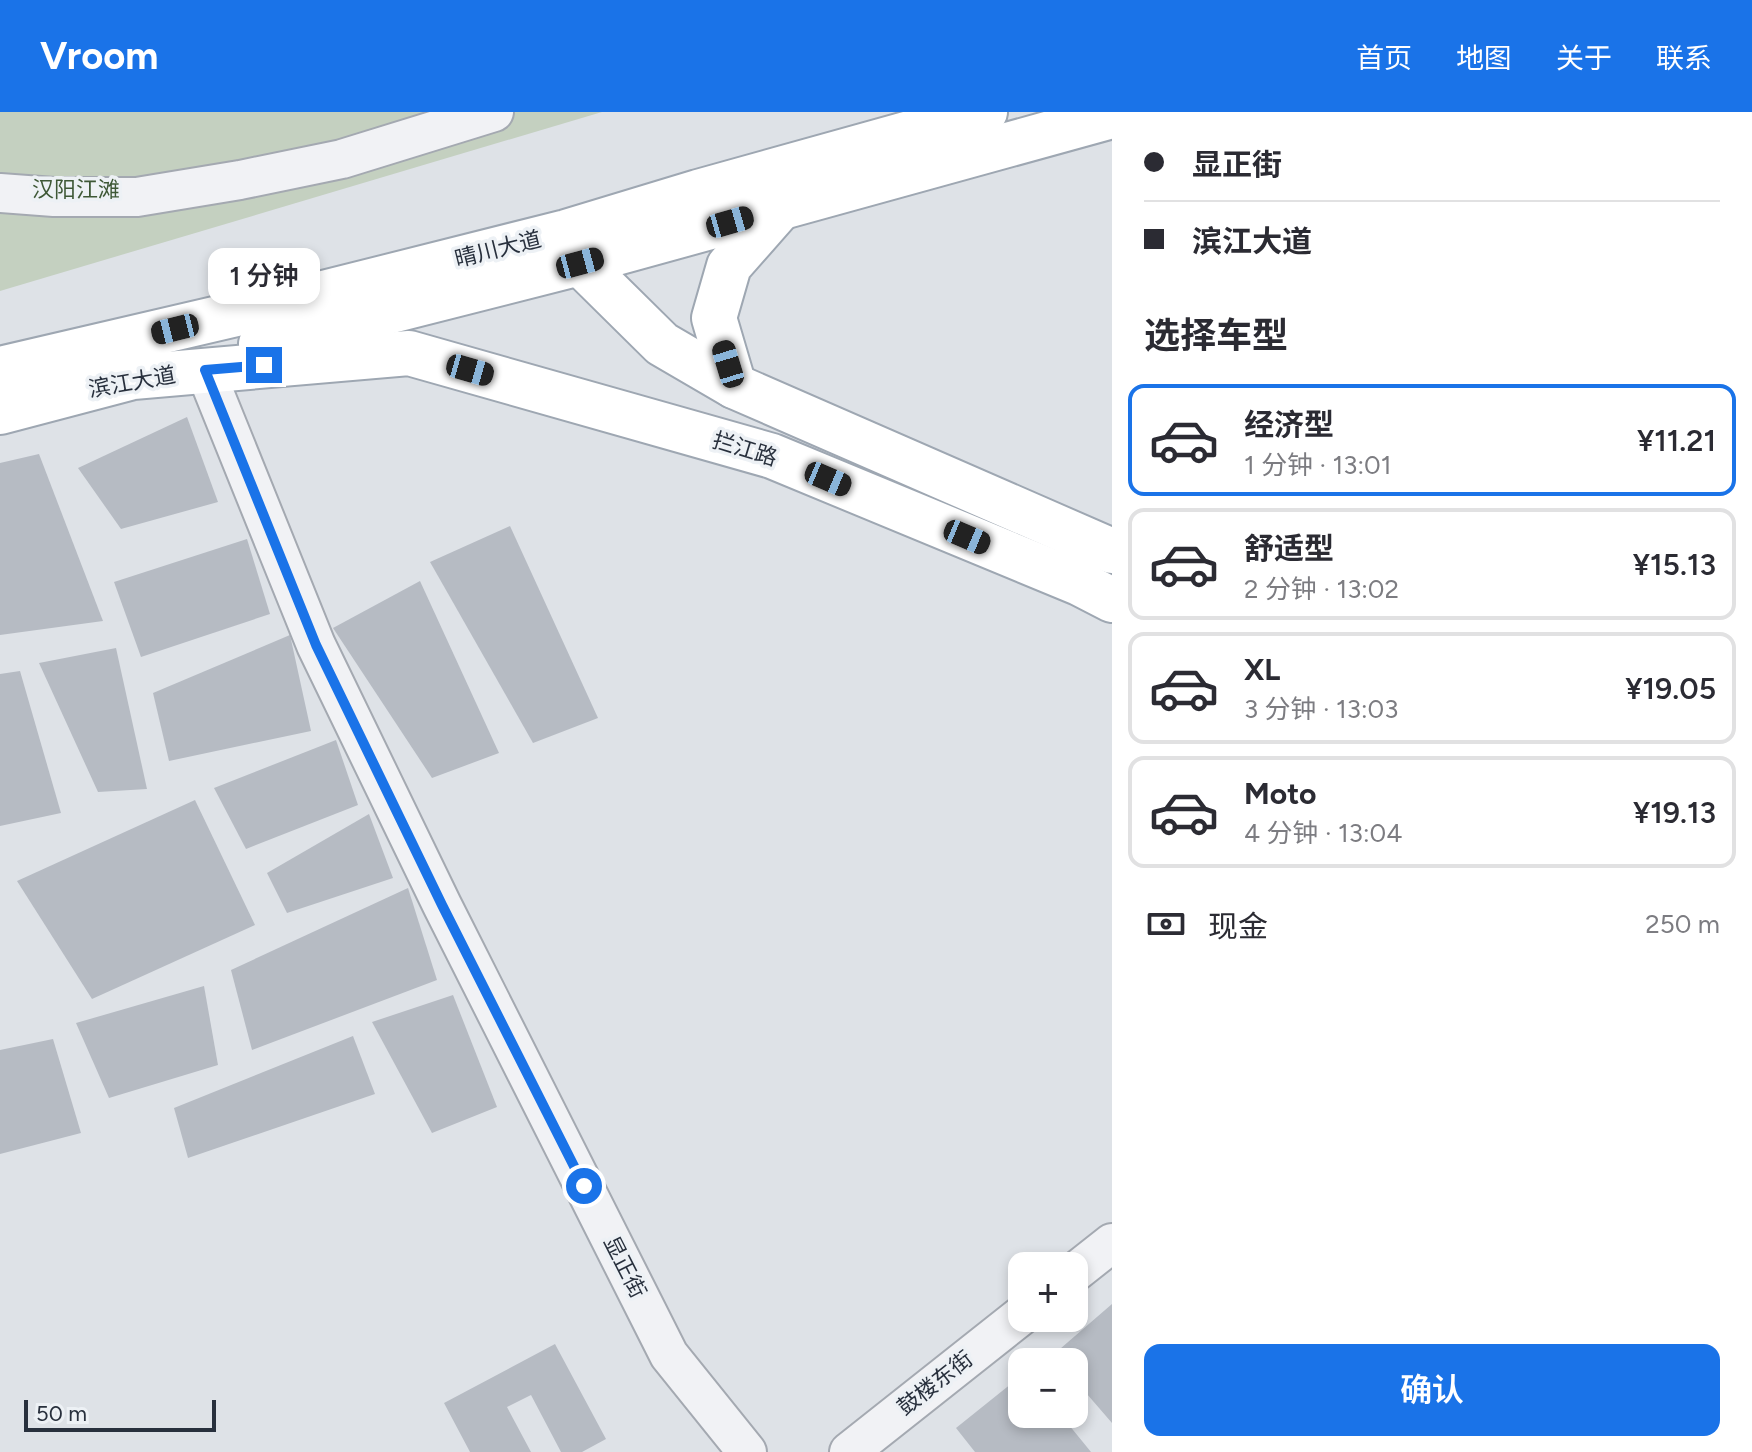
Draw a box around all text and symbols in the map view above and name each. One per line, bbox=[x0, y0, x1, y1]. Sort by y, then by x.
text: Vroom bbox=[40, 33, 158, 79]
text: 首页 bbox=[1356, 41, 1412, 75]
text: 地图 bbox=[1456, 41, 1512, 75]
text: 关于 bbox=[1556, 41, 1612, 75]
text: 联系 bbox=[1656, 41, 1712, 75]
text: 显正街 bbox=[1192, 146, 1282, 183]
park label: 汉阳江滩 bbox=[32, 176, 120, 203]
car bbox=[704, 204, 756, 240]
text: 滨江大道 bbox=[1192, 223, 1312, 260]
street label: 晴川大道 bbox=[452, 225, 544, 273]
car bbox=[554, 245, 606, 281]
callout: 1 分钟 bbox=[208, 249, 320, 305]
text: 1 分钟 bbox=[229, 260, 299, 292]
car bbox=[149, 312, 201, 346]
text: 选择车型 bbox=[1144, 314, 1288, 357]
car bbox=[710, 338, 746, 390]
route end bbox=[246, 347, 282, 383]
car bbox=[444, 352, 496, 388]
street label: 滨江大道 bbox=[86, 361, 178, 403]
icon: car bbox=[1148, 404, 1220, 476]
text: 经济型 bbox=[1244, 406, 1334, 443]
text: ¥11.21 bbox=[1637, 422, 1716, 459]
street label: 拦江路 bbox=[709, 426, 781, 472]
text: 1 分钟 · 13:01 bbox=[1244, 449, 1391, 481]
car bbox=[801, 459, 855, 499]
car bbox=[940, 517, 994, 557]
icon: car bbox=[1148, 528, 1220, 600]
text: 舒适型 bbox=[1244, 530, 1334, 567]
text: ¥15.13 bbox=[1633, 546, 1716, 583]
text: 2 分钟 · 13:02 bbox=[1244, 573, 1399, 605]
text: XL bbox=[1244, 651, 1280, 688]
icon: car bbox=[1148, 652, 1220, 724]
text: ¥19.05 bbox=[1625, 670, 1716, 707]
text: 3 分钟 · 13:03 bbox=[1244, 693, 1398, 725]
text: Moto bbox=[1244, 775, 1316, 812]
icon: car bbox=[1148, 776, 1220, 848]
text: ¥19.13 bbox=[1633, 794, 1716, 831]
text: 4 分钟 · 13:04 bbox=[1244, 817, 1402, 849]
icon: cash bbox=[1144, 902, 1188, 946]
text: 现金 bbox=[1208, 908, 1268, 945]
text: 250 m bbox=[1645, 908, 1720, 940]
route start bbox=[566, 1168, 602, 1204]
street label: 显正街 bbox=[598, 1231, 652, 1303]
map controls bbox=[1008, 1252, 1088, 1428]
button: + bbox=[1008, 1252, 1088, 1332]
button: 确认 bbox=[1144, 1344, 1720, 1436]
street label: 鼓楼东街 bbox=[892, 1345, 978, 1421]
button: − bbox=[1008, 1348, 1088, 1428]
scale bar bbox=[24, 1396, 216, 1432]
text: 50 m bbox=[36, 1400, 87, 1427]

